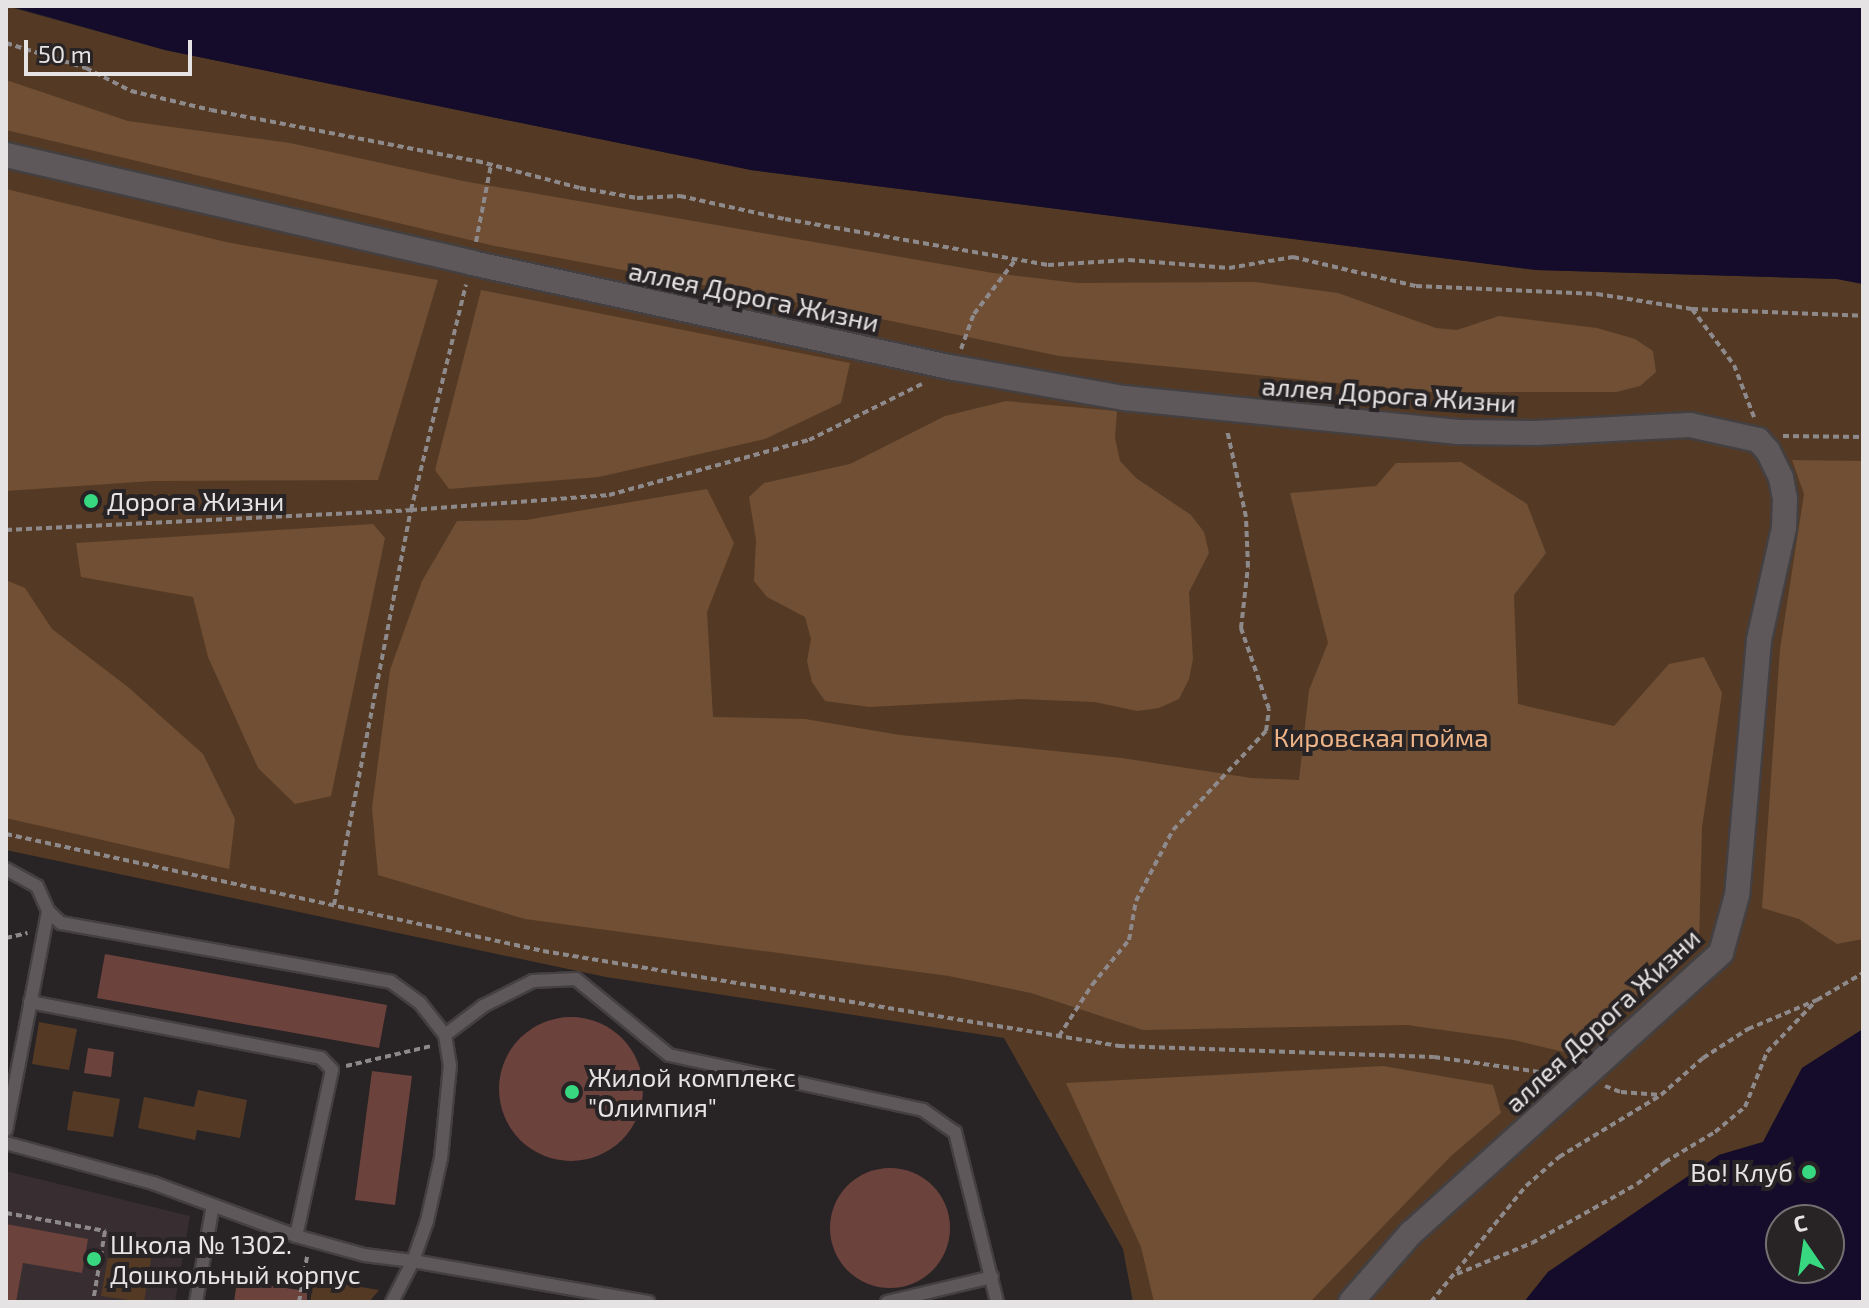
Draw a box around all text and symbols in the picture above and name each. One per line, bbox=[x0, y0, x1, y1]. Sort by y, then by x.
scale bar bbox=[28, 24, 196, 74]
text: 50 m bbox=[38, 39, 92, 68]
street label: аллея Дорога Жизни bbox=[626, 254, 882, 338]
street label: аллея Дорога Жизни bbox=[1261, 370, 1517, 418]
place label: Дорога Жизни bbox=[107, 485, 284, 517]
marker: Дорога Жизни bbox=[82, 492, 100, 510]
park label: Кировская пойма bbox=[1273, 721, 1489, 753]
street label: аллея Дорога Жизни bbox=[1498, 922, 1706, 1118]
place label: Жилой комплекс "Олимпия" bbox=[588, 1061, 796, 1122]
marker: Жилой комплекс "Олимпия" bbox=[563, 1083, 581, 1101]
place label: Во! Клуб bbox=[1690, 1156, 1793, 1188]
marker: Во! Клуб bbox=[1800, 1163, 1818, 1181]
north arrow bbox=[1765, 1204, 1845, 1284]
text: С bbox=[1791, 1208, 1809, 1237]
place label: Школа № 1302. Дошкольный корпус bbox=[110, 1228, 361, 1290]
marker: Школа № 1302. Дошкольный корпус bbox=[85, 1250, 103, 1268]

